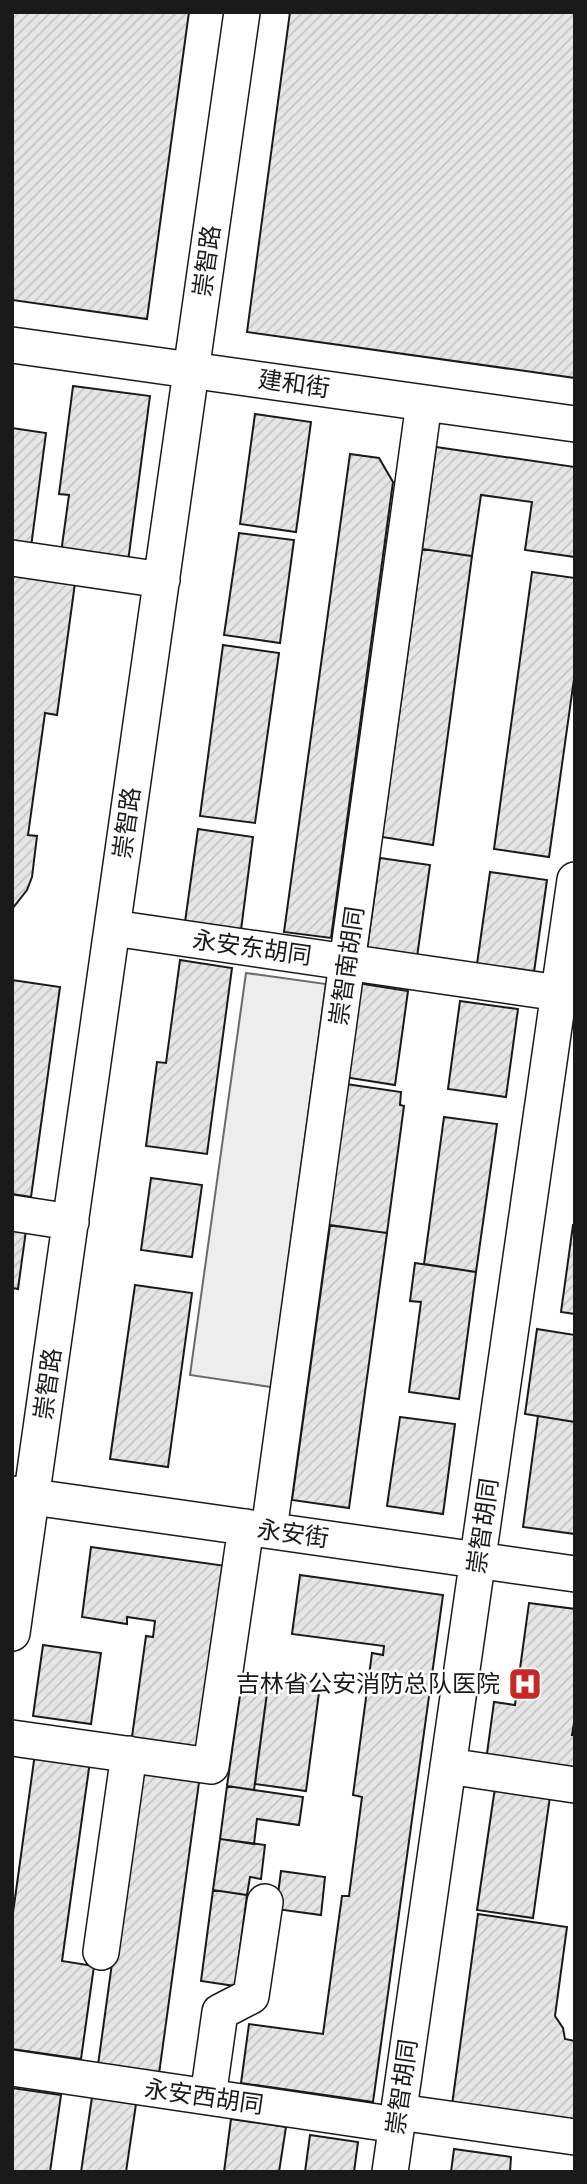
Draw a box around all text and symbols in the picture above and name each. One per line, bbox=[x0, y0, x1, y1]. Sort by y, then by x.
street label: 崇智路 bbox=[188, 223, 226, 299]
street label: 建和街 bbox=[256, 365, 332, 403]
street label: 崇智路 bbox=[108, 785, 146, 861]
street label: 崇智南胡同 bbox=[325, 905, 369, 1027]
street label: 永安东胡同 bbox=[191, 926, 313, 970]
street label: 崇智路 bbox=[29, 1346, 67, 1422]
street label: 崇智胡同 bbox=[462, 1477, 504, 1575]
street label: 永安街 bbox=[255, 1515, 331, 1553]
hospital icon: 吉林省公安消防总队医院 bbox=[506, 1665, 544, 1703]
place label: 吉林省公安消防总队医院 bbox=[236, 1670, 500, 1698]
street label: 崇智胡同 bbox=[381, 2038, 423, 2136]
street label: 永安西胡同 bbox=[143, 2075, 265, 2119]

